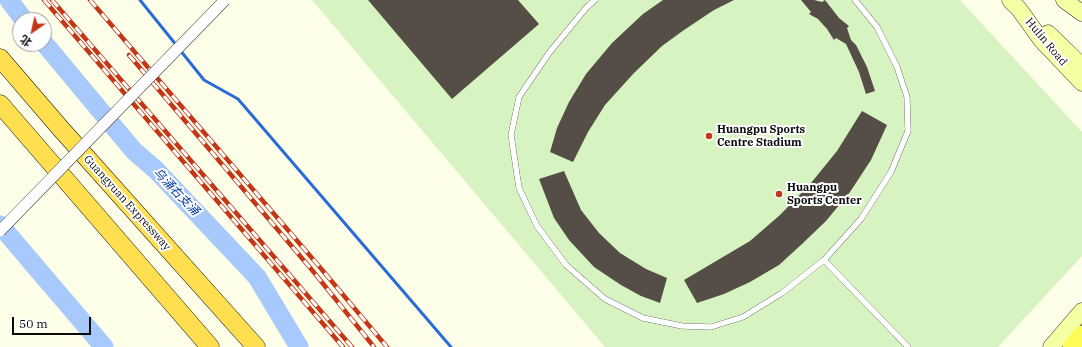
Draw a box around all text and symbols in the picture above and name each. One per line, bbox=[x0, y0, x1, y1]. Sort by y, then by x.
north arrow bbox=[12, 12, 52, 52]
street label: Hulin Road bbox=[1022, 16, 1070, 68]
text: 北 bbox=[17, 32, 34, 50]
place label: Huangpu Sports Centre Stadium bbox=[717, 123, 805, 149]
marker: Huangpu Sports Centre Stadium bbox=[704, 131, 714, 141]
street label: Guangyuan Expressway bbox=[81, 153, 173, 253]
water label: 乌涌右支涌 bbox=[150, 165, 202, 219]
place label: Huangpu Sports Center bbox=[787, 181, 862, 207]
marker: Huangpu Sports Center bbox=[774, 189, 784, 199]
scale bar bbox=[14, 309, 93, 335]
text: 50 m bbox=[19, 316, 48, 331]

